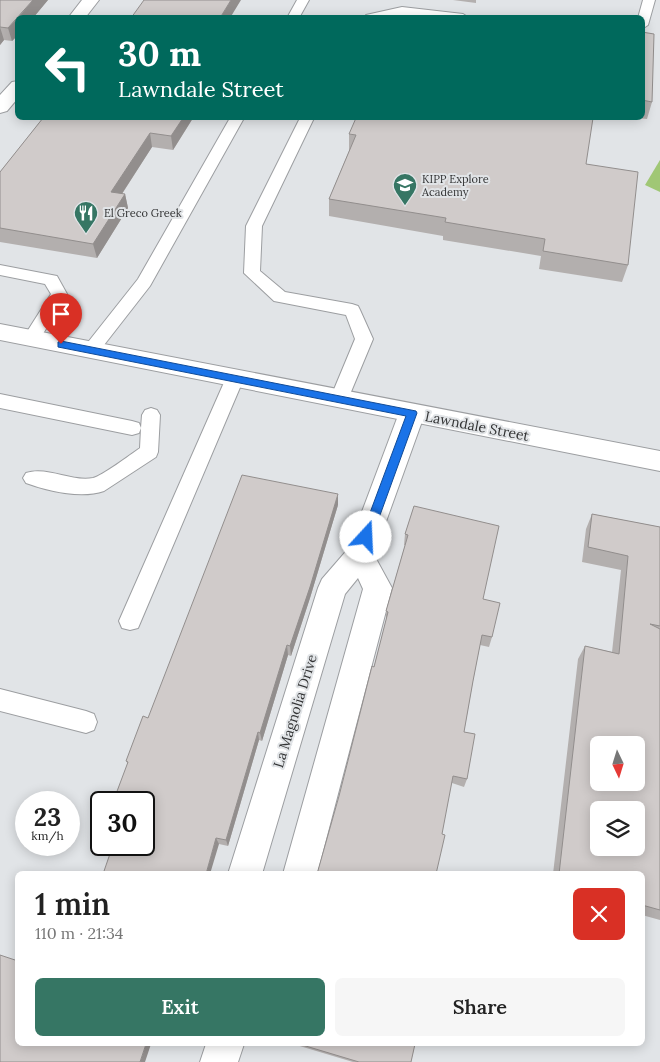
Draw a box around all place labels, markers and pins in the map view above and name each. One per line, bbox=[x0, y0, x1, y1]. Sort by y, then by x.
school or university icon: KIPP Explore Academy bbox=[392, 172, 418, 206]
place label: KIPP Explore Academy bbox=[421, 172, 489, 199]
restaurant icon: El Greco Greek bbox=[73, 200, 99, 234]
place label: El Greco Greek bbox=[104, 206, 182, 220]
pin bbox=[40, 293, 82, 344]

